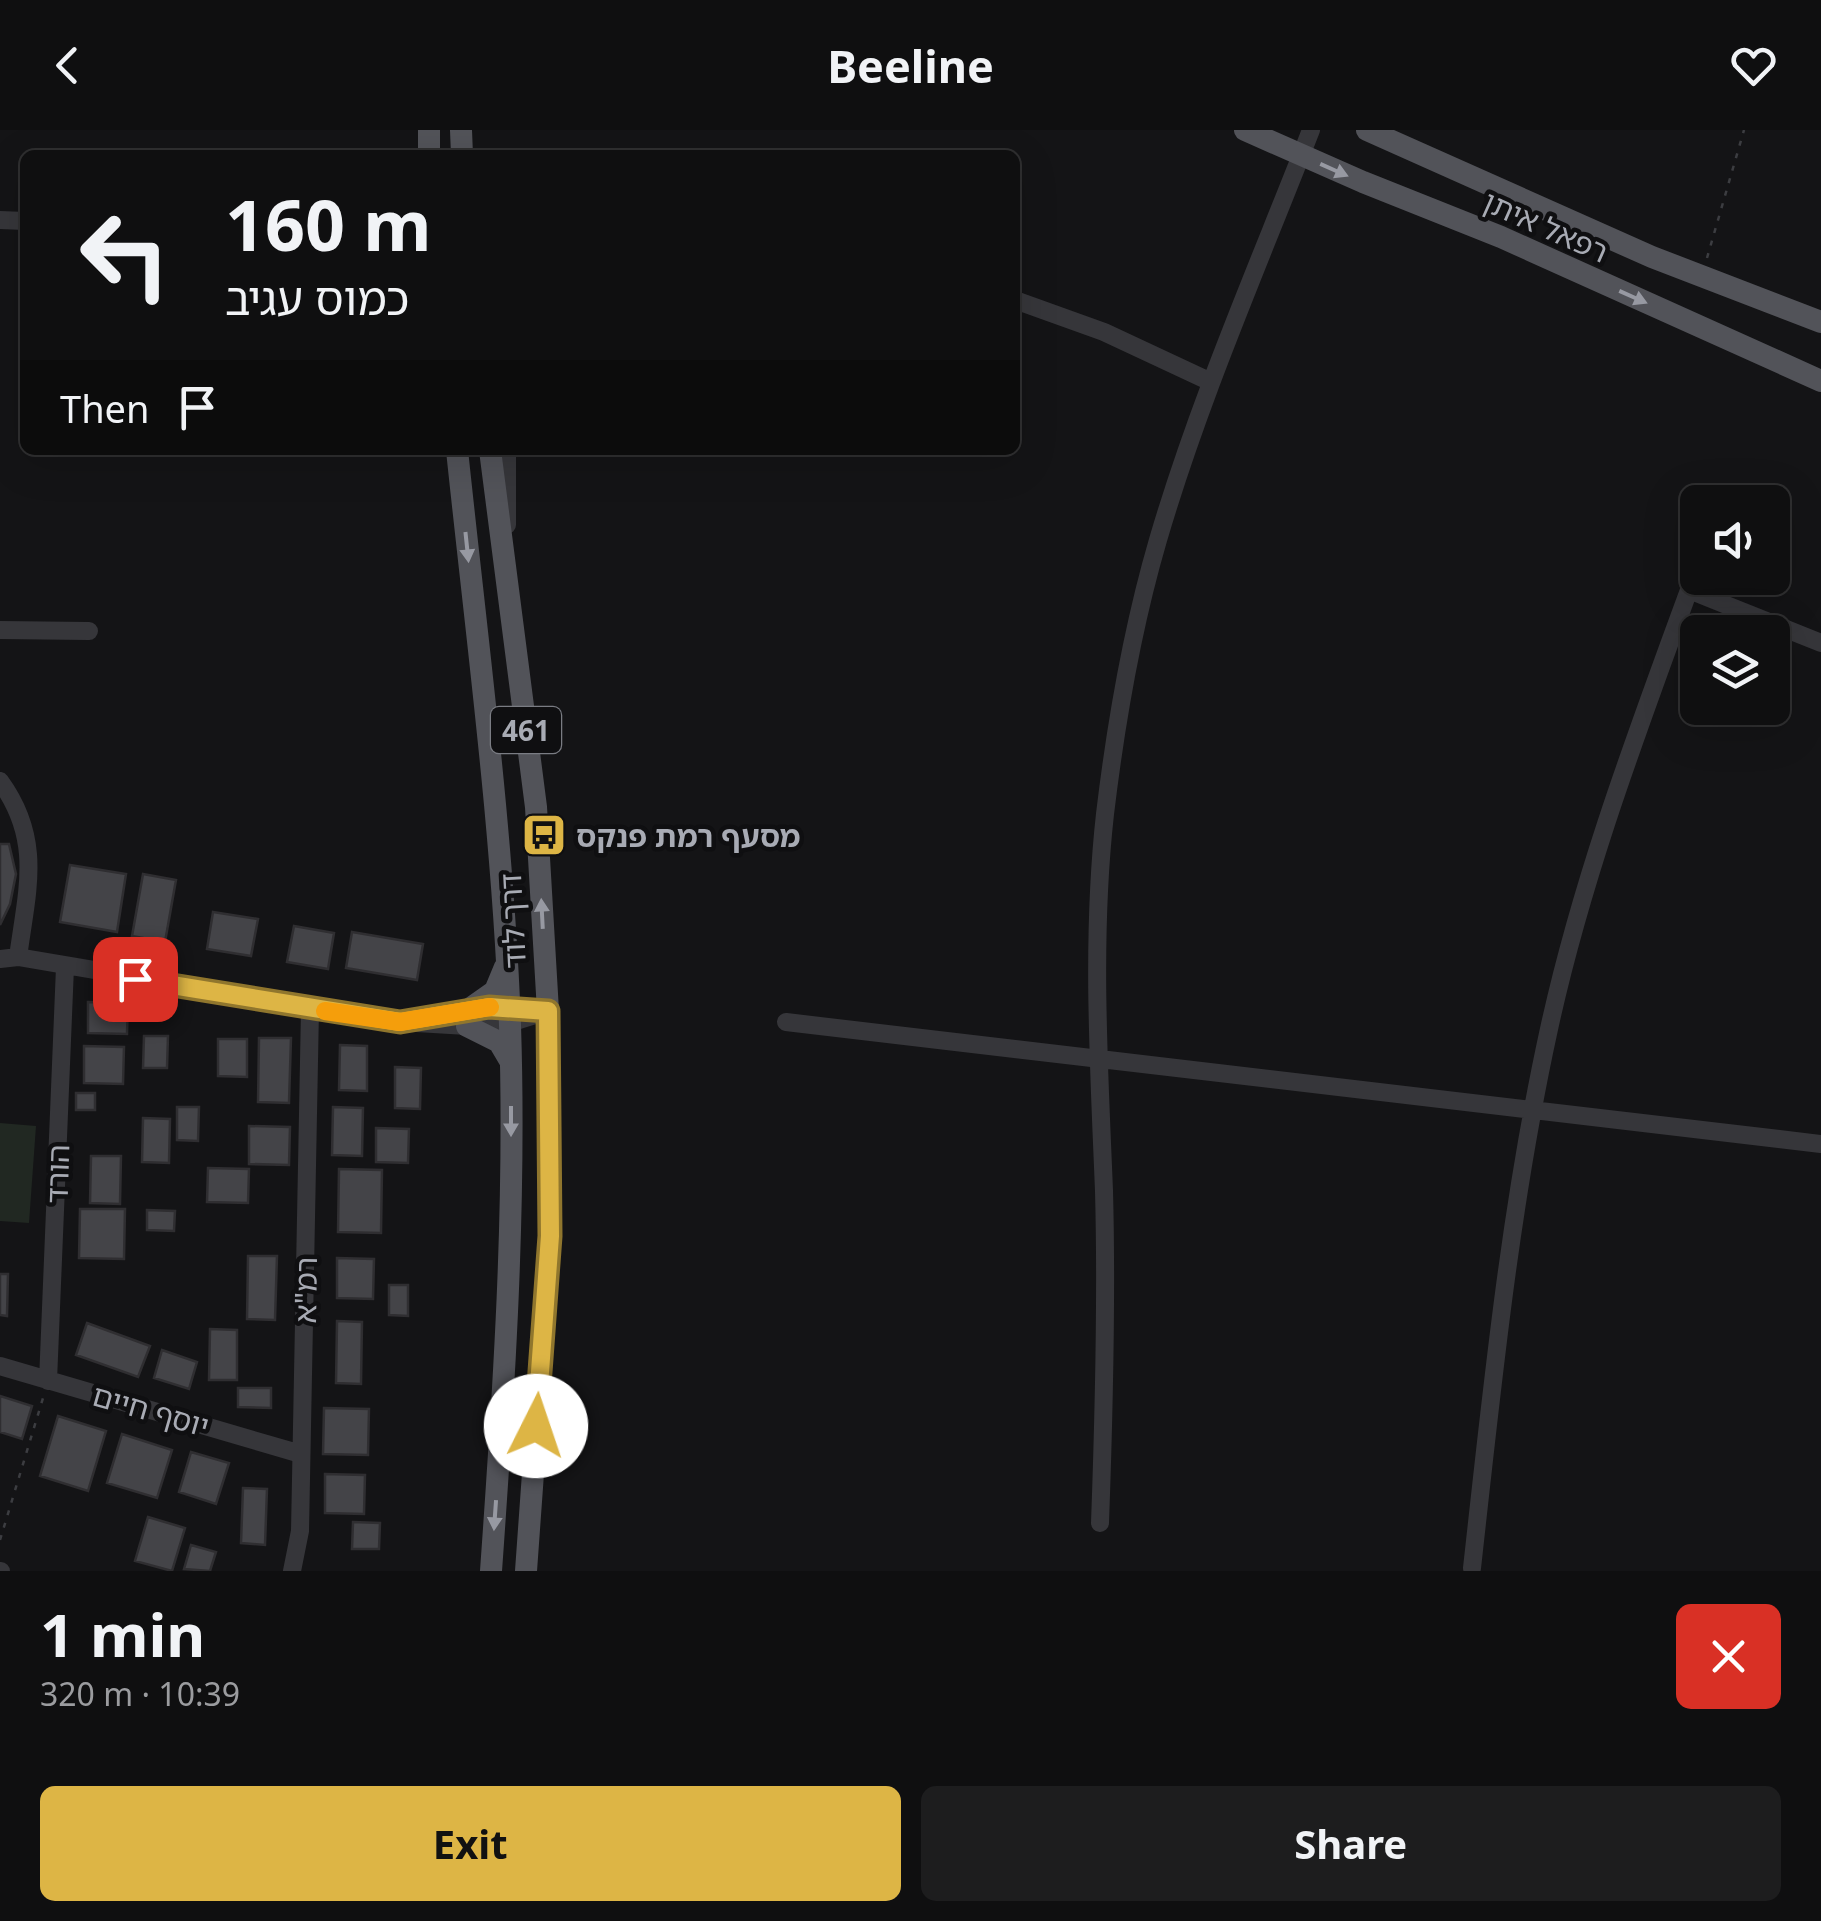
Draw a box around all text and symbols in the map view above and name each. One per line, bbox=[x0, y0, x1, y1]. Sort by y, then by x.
text: Beeline bbox=[827, 35, 994, 96]
icon: back bbox=[40, 38, 95, 93]
icon: heart bbox=[1726, 38, 1781, 93]
one-way arrow bbox=[1320, 161, 1349, 178]
text: 160 m bbox=[225, 176, 432, 272]
street label: רפאל איתן bbox=[1477, 180, 1615, 272]
icon: left bbox=[60, 190, 190, 320]
text: כמוס עגיב bbox=[225, 267, 409, 328]
one-way arrow bbox=[1618, 289, 1648, 305]
icon: arrive bbox=[170, 380, 225, 435]
text: Then bbox=[60, 382, 150, 434]
map controls bbox=[1680, 485, 1790, 725]
button: sound bbox=[1680, 485, 1790, 595]
one-way arrow bbox=[459, 532, 475, 563]
button: layers bbox=[1680, 615, 1790, 725]
road number: 461 bbox=[491, 707, 561, 753]
bus stop icon: מסעף רמת פנקס bbox=[521, 812, 567, 858]
place label: מסעף רמת פנקס bbox=[576, 815, 800, 856]
street label: דרך לוד bbox=[489, 872, 535, 970]
one-way arrow bbox=[534, 897, 550, 929]
pin bbox=[93, 937, 178, 1022]
icon: arrive bbox=[108, 952, 163, 1007]
one-way arrow bbox=[502, 1105, 518, 1137]
street label: הורד bbox=[35, 1144, 79, 1204]
street label: רמ"א bbox=[284, 1256, 326, 1324]
street label: יוסף חיים bbox=[88, 1374, 214, 1446]
position arrow bbox=[484, 1374, 588, 1478]
one-way arrow bbox=[487, 1500, 503, 1532]
text: 1 min bbox=[40, 1593, 205, 1675]
button: close bbox=[1676, 1604, 1781, 1709]
text: 320 m · 10:39 bbox=[40, 1672, 240, 1715]
button: Exit bbox=[40, 1786, 901, 1901]
button: Share bbox=[921, 1786, 1781, 1901]

